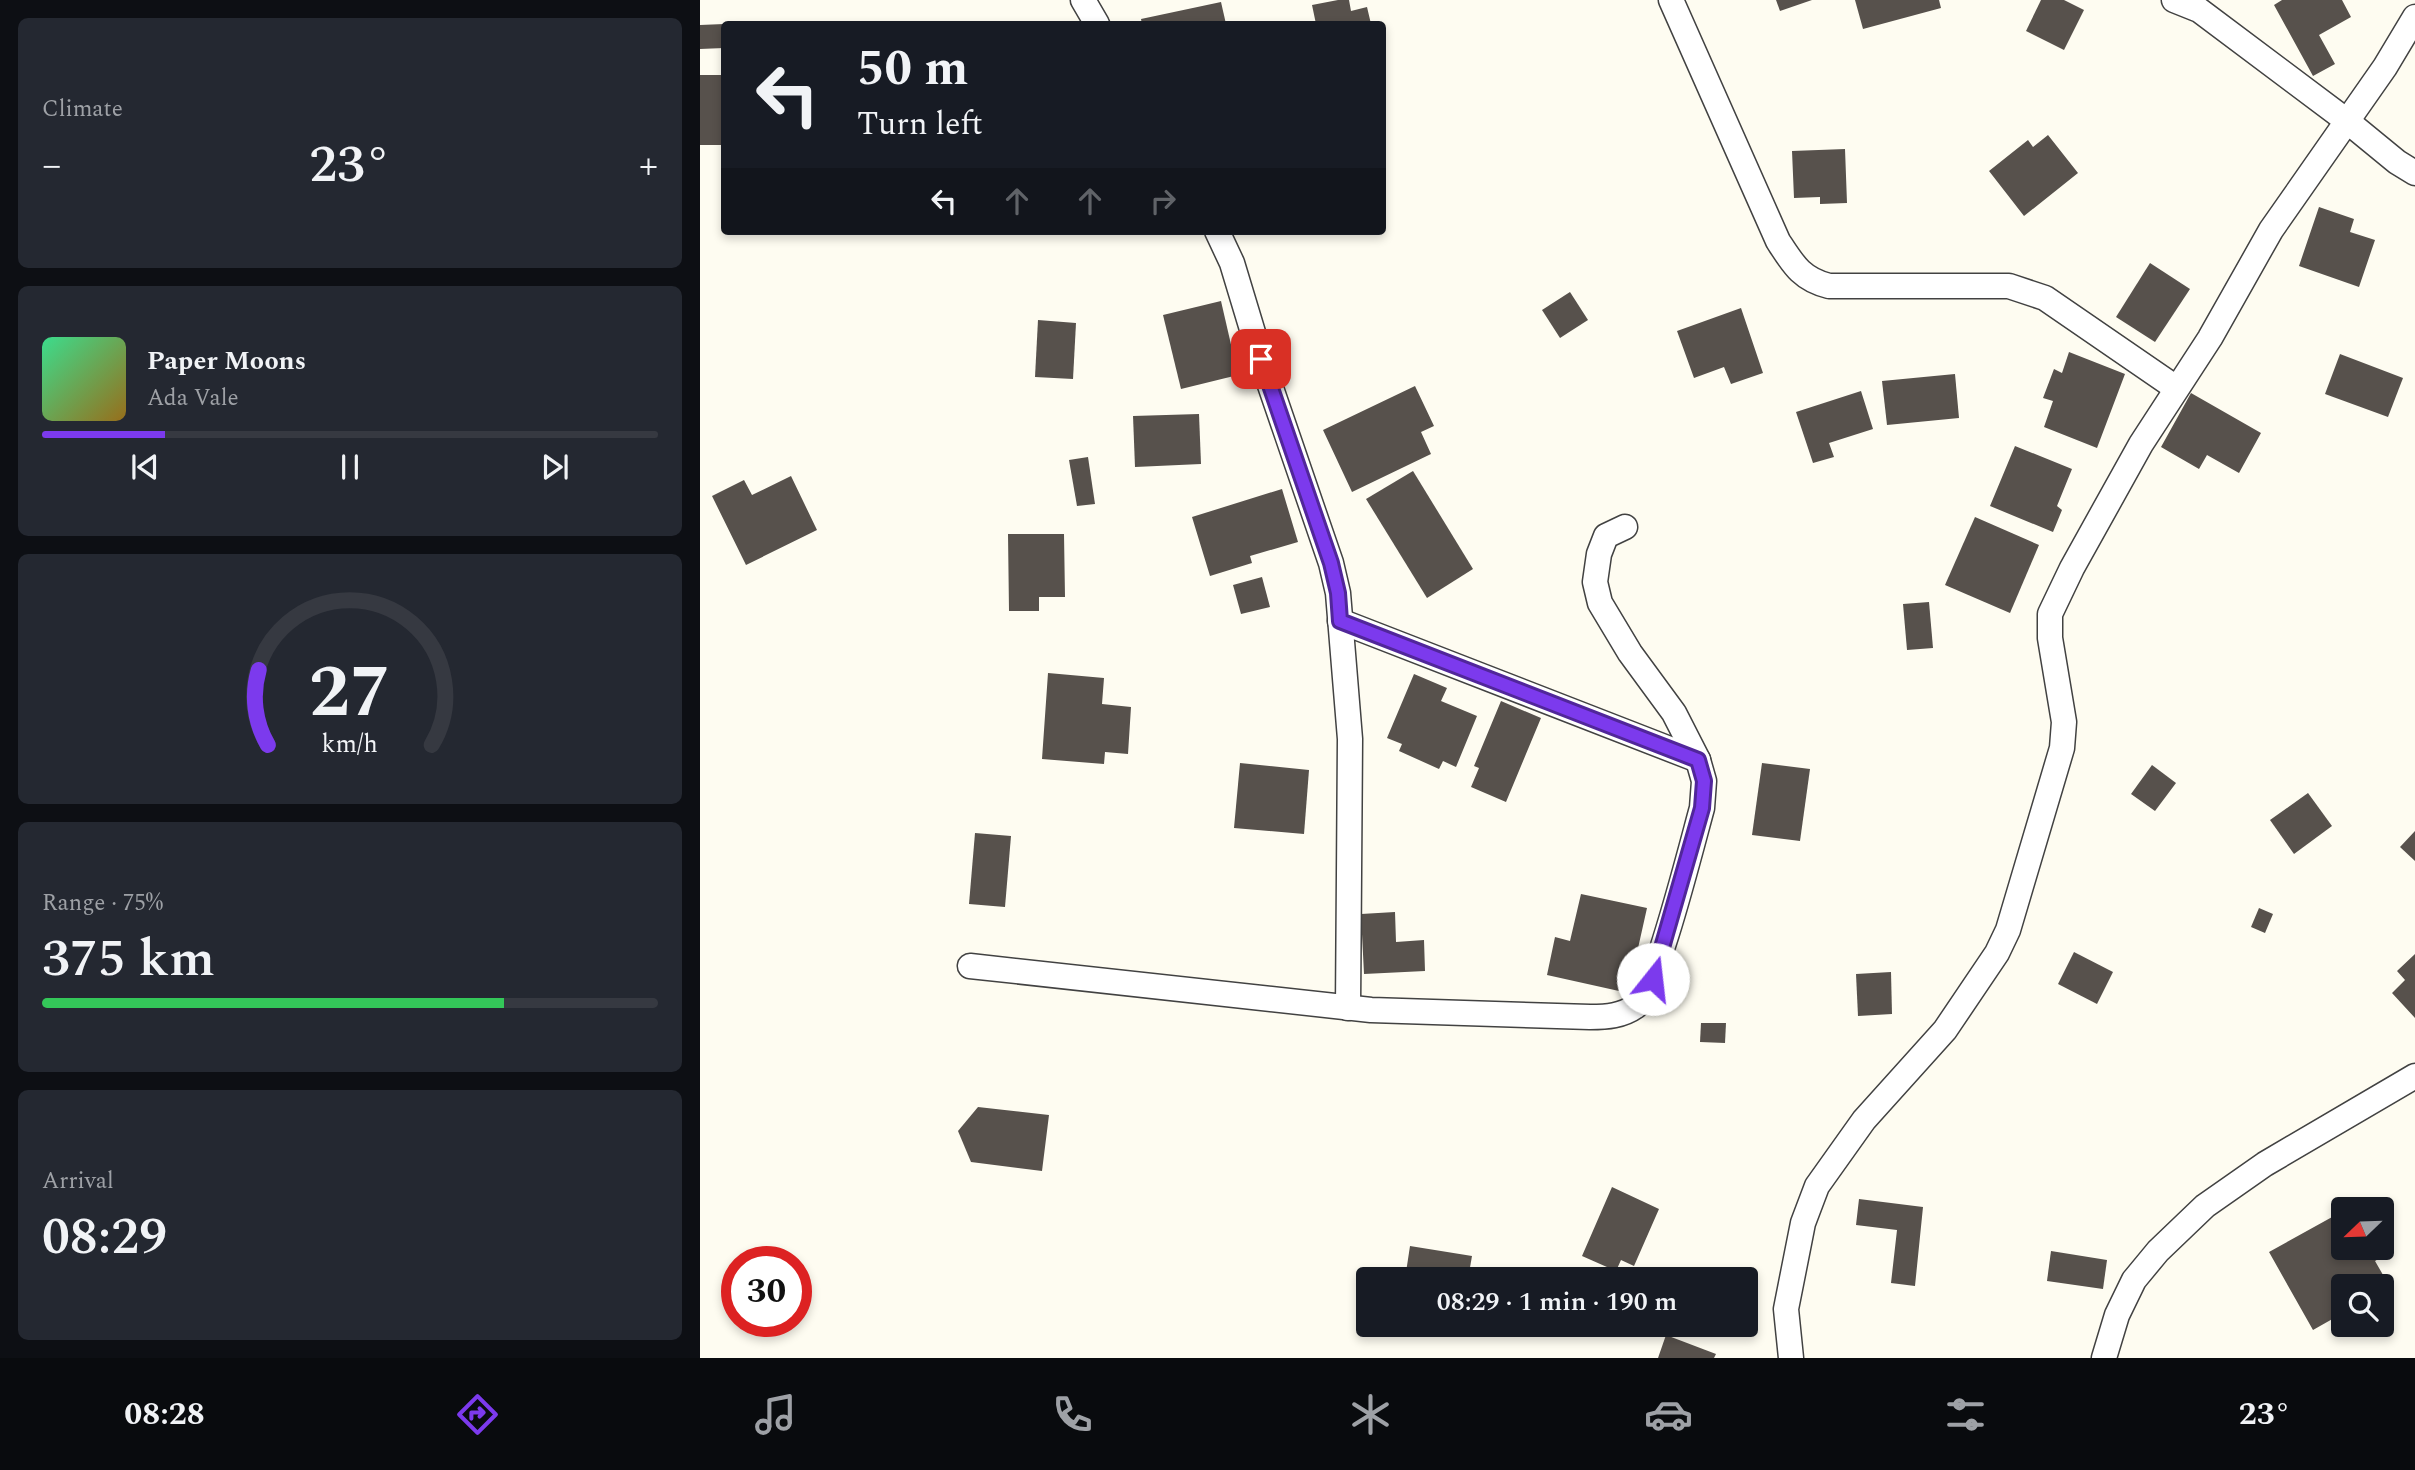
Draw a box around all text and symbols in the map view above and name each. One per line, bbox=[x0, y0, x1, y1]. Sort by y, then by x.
text: 50 m bbox=[857, 32, 968, 107]
icon: left bbox=[742, 49, 833, 140]
text: Climate bbox=[42, 92, 123, 127]
text: Turn left bbox=[857, 100, 983, 149]
text: 23° bbox=[309, 126, 391, 205]
text: − bbox=[42, 137, 61, 195]
text: + bbox=[639, 137, 658, 195]
icon: left bbox=[925, 182, 963, 220]
icon: ahead bbox=[998, 182, 1036, 220]
icon: ahead bbox=[1071, 182, 1109, 220]
icon: right bbox=[1144, 182, 1182, 220]
pin bbox=[1231, 329, 1291, 389]
icon: arrive bbox=[1242, 340, 1280, 378]
text: Paper Moons bbox=[147, 341, 306, 381]
text: Ada Vale bbox=[147, 381, 239, 416]
icon: previous bbox=[126, 448, 164, 486]
icon: pause bbox=[331, 448, 369, 486]
icon: next bbox=[536, 448, 574, 486]
text: 27 bbox=[309, 638, 391, 749]
text: km/h bbox=[322, 726, 378, 764]
text: Range · 75% bbox=[42, 886, 163, 921]
text: 375 km bbox=[42, 920, 215, 999]
position arrow bbox=[1616, 942, 1690, 1016]
text: Arrival bbox=[42, 1164, 114, 1199]
north arrow bbox=[2331, 1197, 2394, 1260]
map controls bbox=[2331, 1197, 2394, 1337]
text: 08:29 bbox=[42, 1198, 167, 1277]
speed limit sign: 30 bbox=[721, 1246, 812, 1337]
button: search bbox=[2331, 1274, 2394, 1337]
text: 08:29 · 1 min · 190 m bbox=[1437, 1282, 1677, 1322]
text: 08:28 bbox=[124, 1390, 205, 1439]
icon: directions bbox=[453, 1390, 502, 1439]
icon: music bbox=[751, 1390, 800, 1439]
icon: phone bbox=[1048, 1390, 1097, 1439]
icon: climate bbox=[1346, 1390, 1395, 1439]
icon: car bbox=[1644, 1390, 1693, 1439]
icon: filters bbox=[1941, 1390, 1990, 1439]
text: 23° bbox=[2239, 1390, 2291, 1439]

